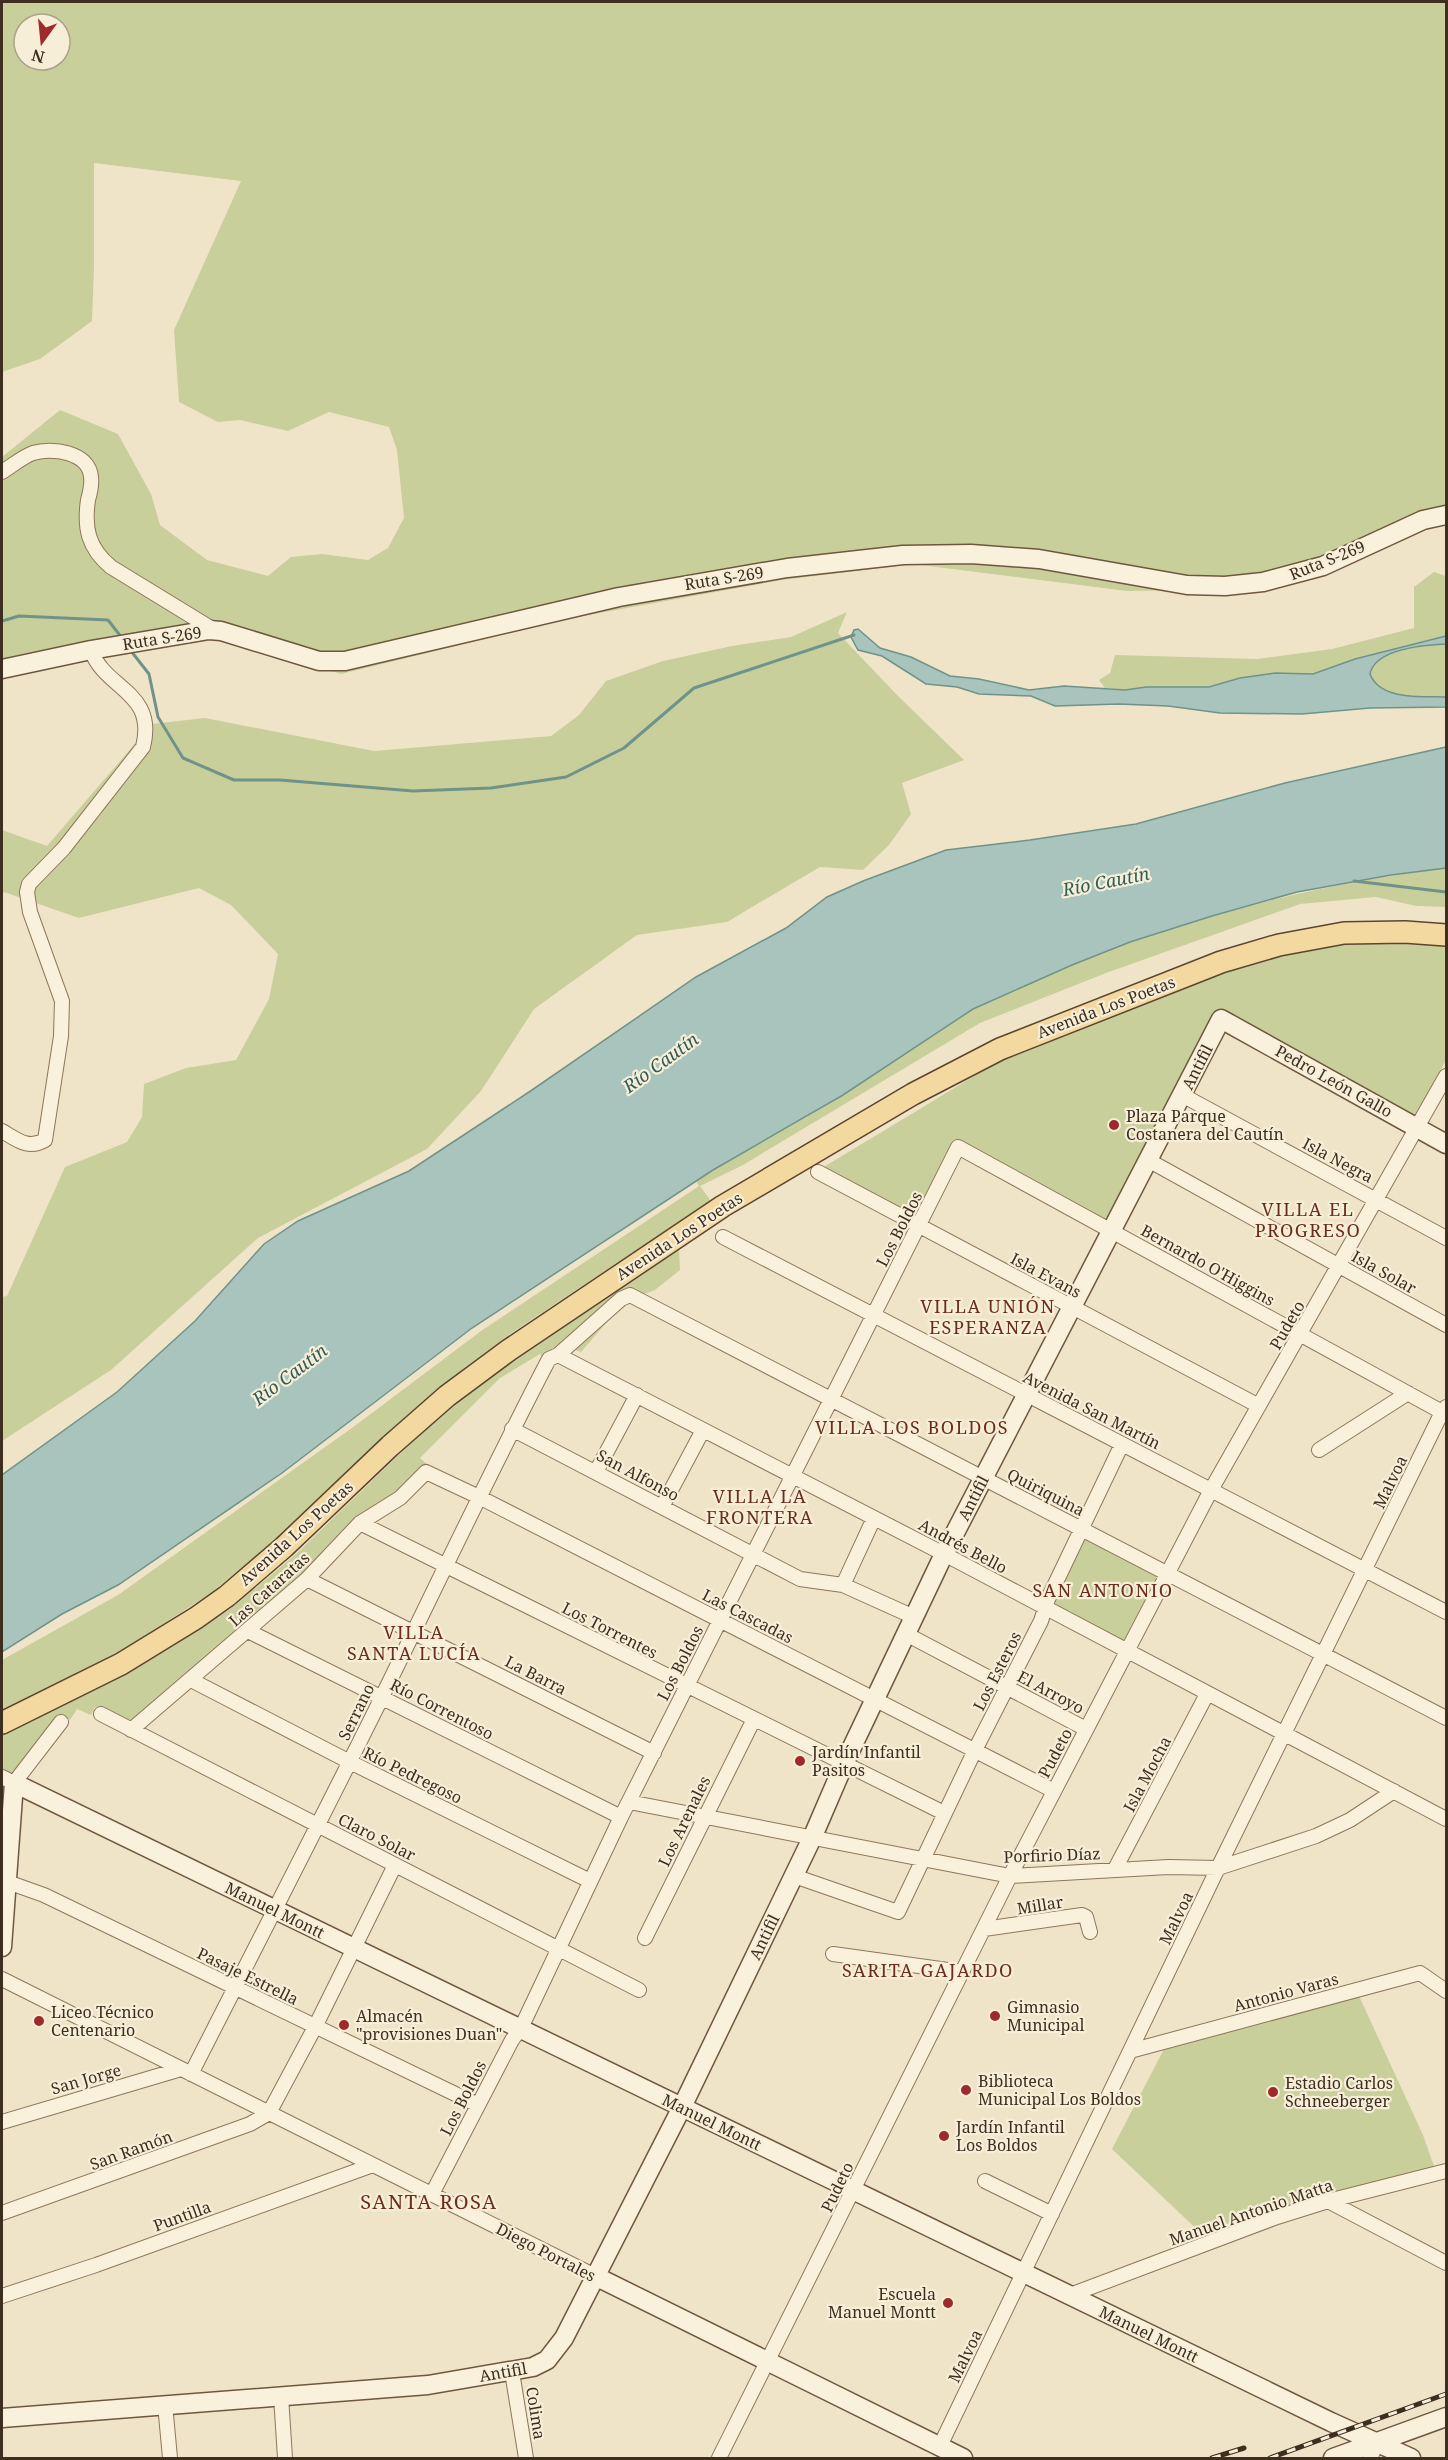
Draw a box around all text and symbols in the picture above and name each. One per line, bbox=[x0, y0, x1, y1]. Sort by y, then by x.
north arrow bbox=[12, 12, 72, 72]
text: N bbox=[29, 44, 47, 69]
street label: Ruta S-269 bbox=[1286, 535, 1368, 585]
street label: Ruta S-269 bbox=[683, 561, 765, 595]
street label: Ruta S-269 bbox=[121, 621, 203, 655]
water label: Río Cautín bbox=[1059, 861, 1151, 901]
street label: Avenida Los Poetas bbox=[1034, 970, 1178, 1044]
water label: Río Cautín bbox=[617, 1027, 703, 1098]
street label: Pedro León Gallo bbox=[1271, 1040, 1397, 1122]
street label: Antifil bbox=[1176, 1041, 1218, 1093]
place label: Plaza Parque Costanera del Cautín bbox=[1126, 1105, 1284, 1145]
marker: Plaza Parque Costanera del Cautín bbox=[1107, 1118, 1121, 1132]
street label: Isla Negra bbox=[1299, 1132, 1377, 1188]
street label: Avenida Los Poetas bbox=[612, 1187, 746, 1285]
street label: Los Boldos bbox=[871, 1188, 927, 1270]
district label: VILLA EL PROGRESO bbox=[1255, 1197, 1361, 1242]
street label: Bernardo O'Higgins bbox=[1137, 1219, 1279, 1311]
street label: Isla Solar bbox=[1348, 1245, 1421, 1299]
street label: Isla Evans bbox=[1007, 1247, 1085, 1303]
district label: VILLA UNIÓN ESPERANZA bbox=[920, 1294, 1056, 1339]
street label: Pudeto bbox=[1264, 1297, 1310, 1353]
water label: Río Cautín bbox=[246, 1338, 332, 1411]
street label: Avenida San Martín bbox=[1020, 1366, 1164, 1454]
district label: VILLA LOS BOLDOS bbox=[815, 1415, 1009, 1439]
street label: San Alfonso bbox=[593, 1444, 683, 1506]
street label: Malvoa bbox=[1368, 1452, 1412, 1512]
street label: Quiriquina bbox=[1003, 1463, 1089, 1521]
street label: Antifil bbox=[952, 1472, 994, 1524]
street label: Avenida Los Poetas bbox=[234, 1476, 358, 1590]
district label: VILLA LA FRONTERA bbox=[706, 1484, 814, 1529]
street label: Andrés Bello bbox=[915, 1513, 1011, 1579]
street label: Las Cataratas bbox=[224, 1547, 314, 1631]
district label: SAN ANTONIO bbox=[1032, 1578, 1174, 1602]
street label: Las Cascadas bbox=[699, 1584, 797, 1648]
street label: Los Torrentes bbox=[559, 1597, 661, 1663]
district label: VILLA SANTA LUCÍA bbox=[347, 1620, 481, 1665]
street label: Los Boldos bbox=[652, 1622, 708, 1704]
street label: Los Esteros bbox=[968, 1628, 1026, 1714]
street label: La Barra bbox=[501, 1650, 571, 1700]
street label: El Arroyo bbox=[1014, 1665, 1088, 1719]
street label: Río Correntoso bbox=[387, 1673, 497, 1745]
street label: Serrano bbox=[333, 1680, 379, 1744]
street label: Pudeto bbox=[1033, 1724, 1077, 1782]
street label: Isla Mocha bbox=[1118, 1732, 1176, 1816]
place label: Jardín Infantil Pasitos bbox=[811, 1741, 921, 1781]
street label: Río Pedregoso bbox=[360, 1742, 466, 1808]
marker: Jardín Infantil Pasitos bbox=[793, 1754, 807, 1768]
street label: Los Arenales bbox=[653, 1772, 715, 1870]
street label: Claro Solar bbox=[335, 1808, 420, 1866]
street label: Porfirio Díaz bbox=[1003, 1842, 1101, 1868]
street label: Manuel Montt bbox=[222, 1876, 329, 1944]
street label: Malvoa bbox=[1154, 1888, 1198, 1948]
street label: Millar bbox=[1015, 1890, 1065, 1920]
street label: Antifil bbox=[744, 1911, 784, 1963]
street label: Pasaje Estrella bbox=[194, 1942, 302, 2010]
district label: SARITA GAJARDO bbox=[842, 1958, 1014, 1982]
street label: Antonio Varas bbox=[1231, 1967, 1341, 2017]
place label: Gimnasio Municipal bbox=[1007, 1996, 1084, 2036]
place label: Liceo Técnico Centenario bbox=[51, 2001, 154, 2041]
place label: Almacén "provisiones Duan" bbox=[356, 2005, 502, 2045]
marker: Gimnasio Municipal bbox=[988, 2009, 1002, 2023]
marker: Liceo Técnico Centenario bbox=[32, 2014, 46, 2028]
marker: Almacén "provisiones Duan" bbox=[337, 2018, 351, 2032]
street label: Los Boldos bbox=[435, 2057, 491, 2139]
street label: San Jorge bbox=[48, 2059, 124, 2099]
place label: Biblioteca Municipal Los Boldos bbox=[978, 2070, 1141, 2110]
place label: Estadio Carlos Schneeberger bbox=[1285, 2072, 1393, 2112]
marker: Biblioteca Municipal Los Boldos bbox=[959, 2083, 973, 2097]
marker: Estadio Carlos Schneeberger bbox=[1266, 2085, 1280, 2099]
street label: Manuel Montt bbox=[659, 2088, 766, 2156]
place label: Jardín Infantil Los Boldos bbox=[955, 2116, 1065, 2156]
street label: San Ramón bbox=[87, 2125, 175, 2175]
marker: Jardín Infantil Los Boldos bbox=[937, 2129, 951, 2143]
street label: Pudeto bbox=[815, 2158, 859, 2216]
street label: Manuel Antonio Matta bbox=[1166, 2174, 1336, 2250]
district label: SANTA ROSA bbox=[360, 2188, 498, 2215]
street label: Puntilla bbox=[150, 2195, 214, 2237]
street label: Diego Portales bbox=[492, 2217, 600, 2287]
place label: Escuela Manuel Montt bbox=[828, 2283, 936, 2323]
marker: Escuela Manuel Montt bbox=[941, 2296, 955, 2310]
street label: Manuel Montt bbox=[1096, 2300, 1203, 2368]
street label: Malvoa bbox=[943, 2326, 987, 2386]
street label: Antifil bbox=[477, 2357, 529, 2387]
street label: Colima bbox=[521, 2385, 551, 2441]

